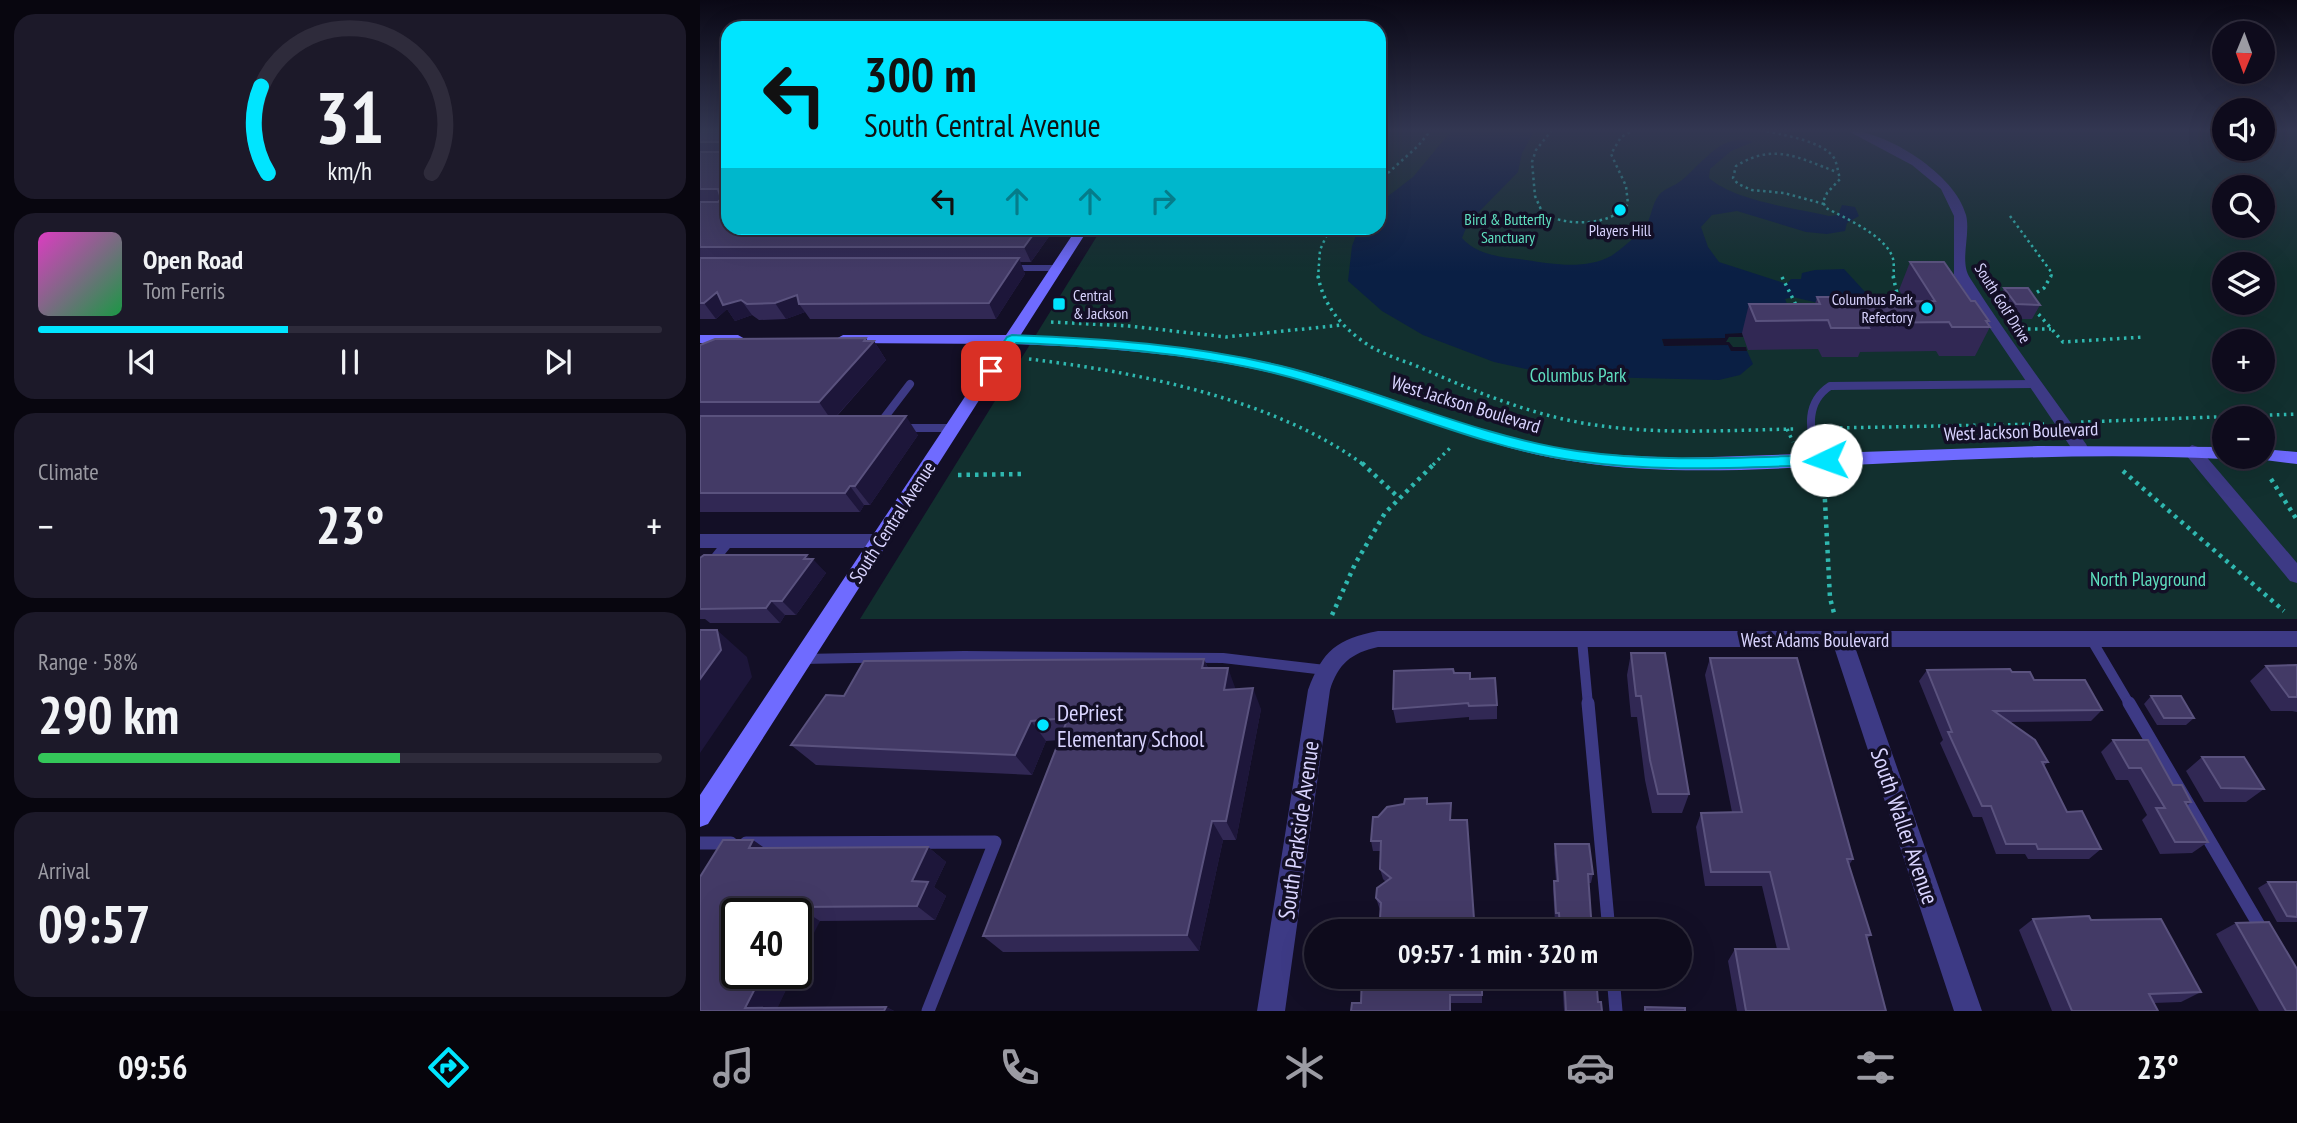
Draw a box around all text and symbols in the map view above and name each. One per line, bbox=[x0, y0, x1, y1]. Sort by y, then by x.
north arrow bbox=[2212, 21, 2275, 84]
map controls bbox=[2212, 21, 2275, 469]
text: 300 m bbox=[864, 42, 977, 106]
icon: left bbox=[749, 49, 840, 140]
text: 31 bbox=[315, 69, 385, 163]
button: sound bbox=[2212, 98, 2275, 161]
text: South Central Avenue bbox=[864, 104, 1101, 146]
text: km/h bbox=[328, 155, 372, 187]
button: search bbox=[2212, 175, 2275, 238]
icon: left bbox=[925, 182, 963, 220]
icon: ahead bbox=[998, 182, 1036, 220]
icon: ahead bbox=[1071, 182, 1109, 220]
icon: right bbox=[1144, 182, 1182, 220]
marker: Players Hill bbox=[1612, 202, 1628, 218]
park label: Bird & Butterfly Sanctuary bbox=[1464, 209, 1552, 247]
place label: Players Hill bbox=[1589, 220, 1652, 240]
text: Open Road bbox=[143, 243, 243, 276]
button: layers bbox=[2212, 252, 2275, 315]
street label: South Golf Drive bbox=[1971, 259, 2035, 347]
text: Tom Ferris bbox=[143, 276, 225, 305]
place label: Central & Jackson bbox=[1073, 285, 1128, 323]
place label: Columbus Park Refectory bbox=[1832, 289, 1914, 327]
marker: Central & Jackson bbox=[1051, 296, 1067, 312]
marker: Columbus Park Refectory bbox=[1919, 300, 1935, 316]
button: + bbox=[2212, 329, 2275, 392]
pin bbox=[961, 341, 1021, 401]
icon: previous bbox=[123, 343, 161, 381]
icon: pause bbox=[331, 343, 369, 381]
icon: next bbox=[539, 343, 577, 381]
icon: arrive bbox=[972, 352, 1010, 390]
park label: Columbus Park bbox=[1530, 363, 1627, 387]
street label: West Jackson Boulevard bbox=[1389, 370, 1543, 438]
button: − bbox=[2212, 406, 2275, 469]
street label: West Jackson Boulevard bbox=[1943, 416, 2099, 446]
position arrow bbox=[1789, 423, 1863, 497]
street label: South Central Avenue bbox=[844, 456, 940, 587]
text: Climate bbox=[38, 457, 99, 486]
text: 23° bbox=[316, 491, 384, 558]
text: − bbox=[38, 501, 54, 550]
text: + bbox=[646, 501, 662, 550]
park label: North Playground bbox=[2090, 567, 2206, 591]
street label: West Adams Boulevard bbox=[1741, 628, 1889, 652]
text: Range · 58% bbox=[38, 647, 138, 676]
text: 290 km bbox=[38, 681, 179, 748]
place label: DePriest Elementary School bbox=[1057, 698, 1205, 753]
marker: DePriest Elementary School bbox=[1035, 717, 1051, 733]
street label: South Parkside Avenue bbox=[1271, 739, 1325, 921]
street label: South Waller Avenue bbox=[1865, 744, 1945, 908]
text: Arrival bbox=[38, 856, 90, 885]
text: 09:57 bbox=[38, 890, 150, 957]
speed limit sign: 40 bbox=[721, 898, 812, 989]
text: 09:57 · 1 min · 320 m bbox=[1398, 937, 1598, 970]
icon: directions bbox=[424, 1043, 473, 1092]
icon: music bbox=[709, 1043, 758, 1092]
icon: phone bbox=[995, 1043, 1044, 1092]
icon: climate bbox=[1280, 1043, 1329, 1092]
icon: car bbox=[1566, 1043, 1615, 1092]
icon: filters bbox=[1851, 1043, 1900, 1092]
text: 09:56 bbox=[118, 1046, 187, 1088]
text: 23° bbox=[2137, 1046, 2179, 1088]

